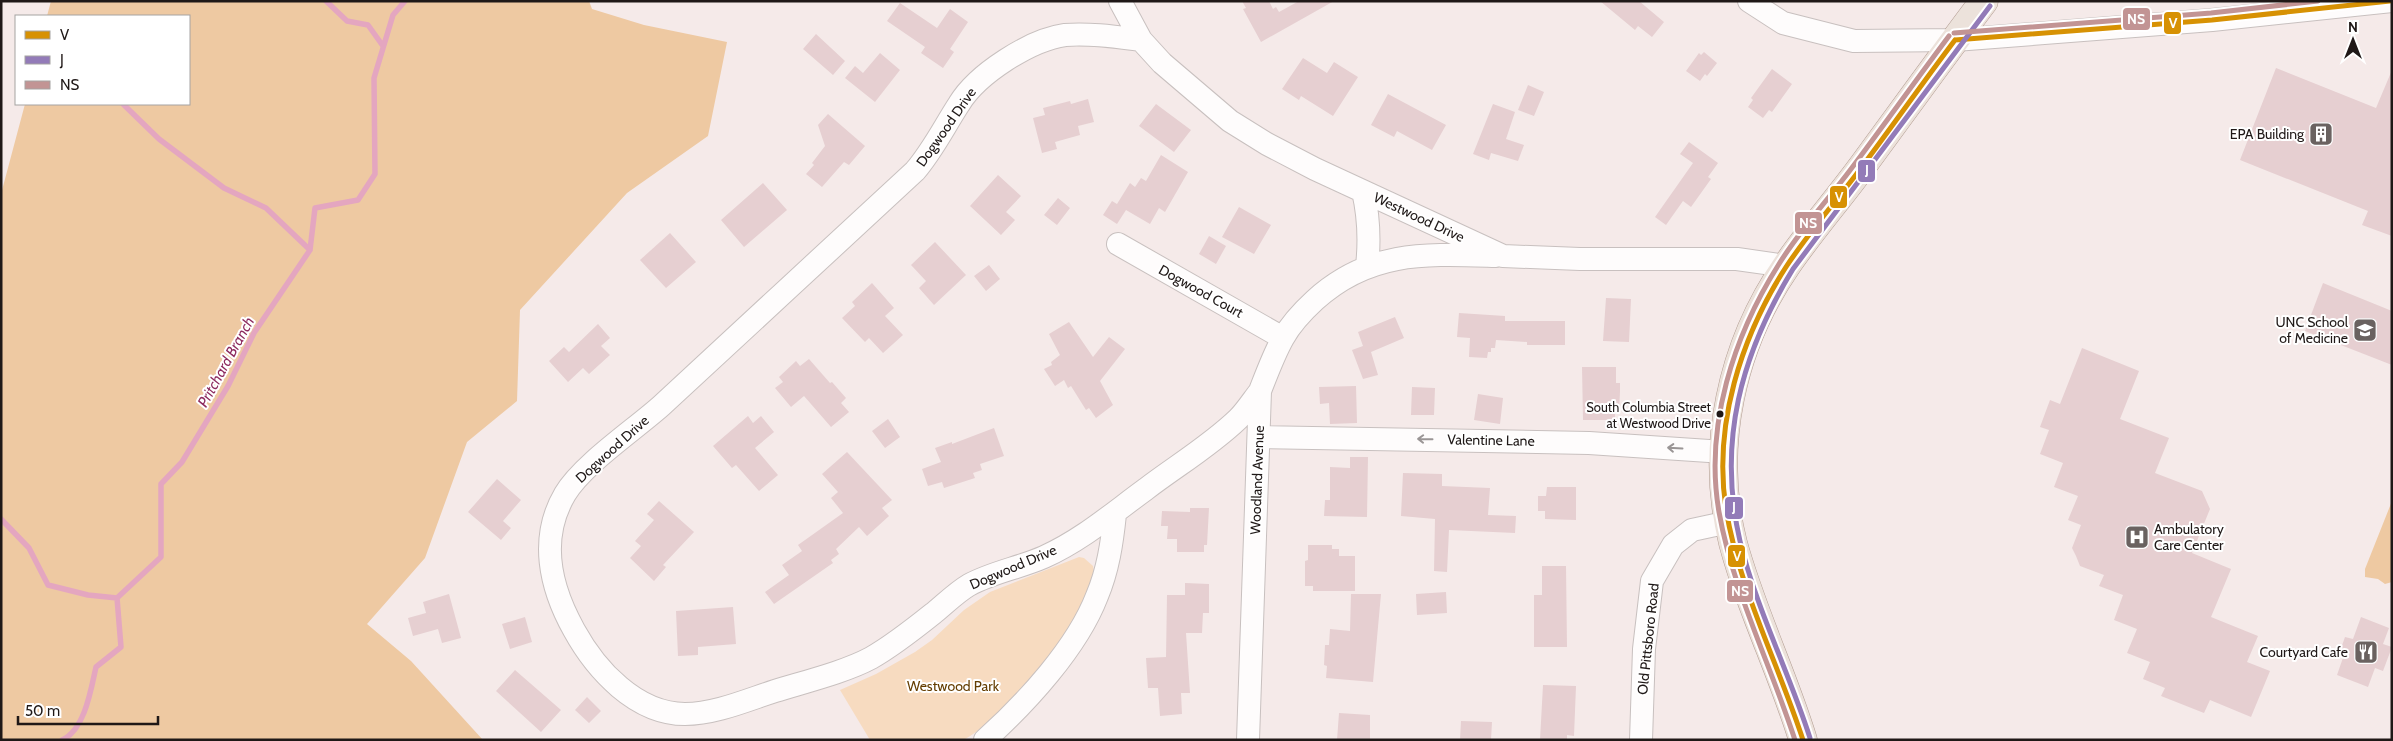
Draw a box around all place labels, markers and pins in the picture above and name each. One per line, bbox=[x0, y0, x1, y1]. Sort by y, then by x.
building icon: EPA Building bbox=[2308, 121, 2334, 147]
place label: EPA Building bbox=[2230, 125, 2305, 143]
place label: UNC School of Medicine bbox=[2275, 313, 2349, 347]
school or university icon: UNC School of Medicine bbox=[2352, 317, 2378, 343]
place label: South Columbia Street at Westwood Drive bbox=[1586, 399, 1712, 431]
marker: South Columbia Street at Westwood Drive bbox=[1715, 409, 1725, 419]
place label: Ambulatory Care Center bbox=[2154, 520, 2224, 554]
hospital icon: Ambulatory Care Center bbox=[2124, 524, 2150, 550]
restaurant icon: Courtyard Cafe bbox=[2353, 639, 2379, 665]
place label: Courtyard Cafe bbox=[2260, 643, 2348, 661]

